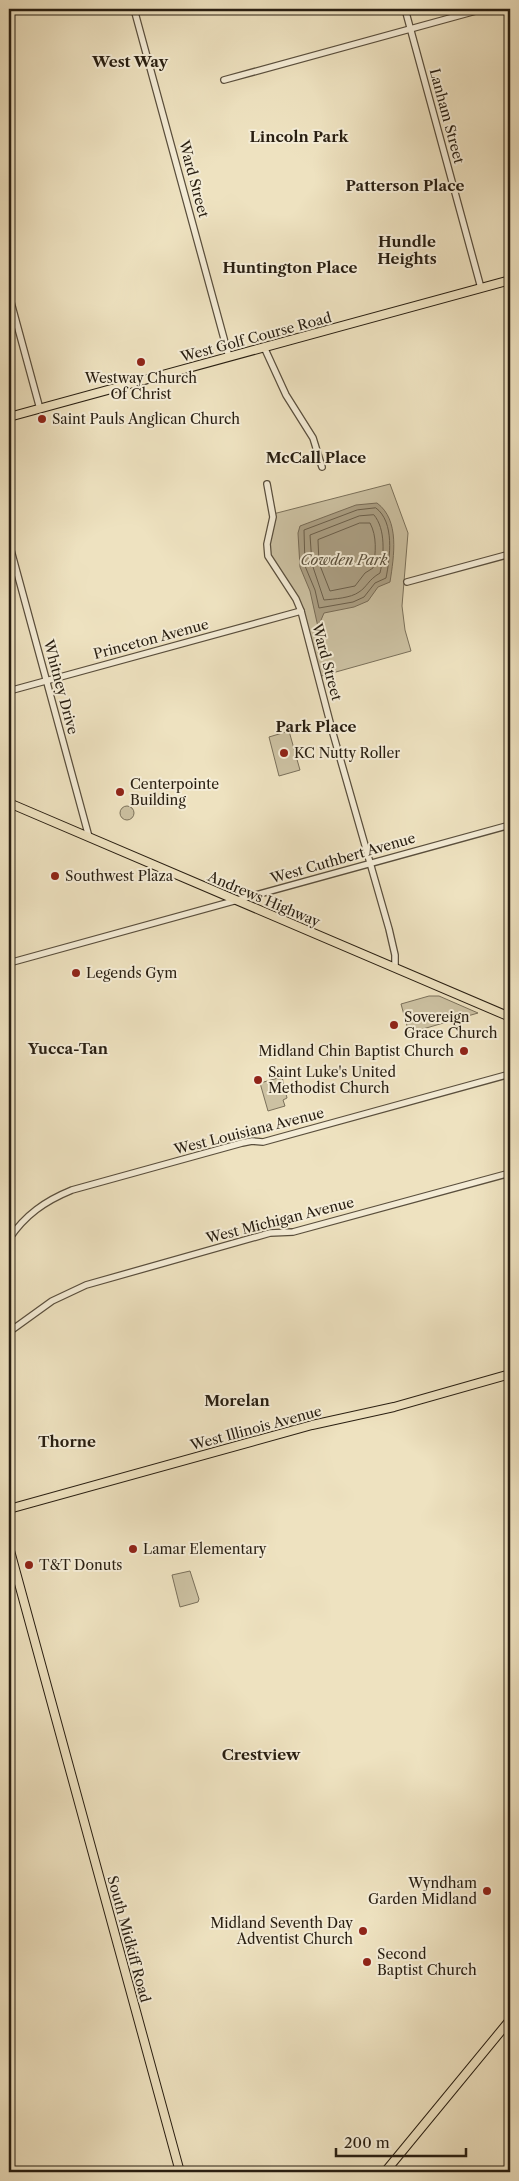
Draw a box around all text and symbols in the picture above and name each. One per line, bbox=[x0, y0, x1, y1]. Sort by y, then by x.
district label: West Way bbox=[91, 52, 169, 71]
street label: Lanham Street bbox=[426, 66, 468, 166]
district label: Lincoln Park bbox=[250, 127, 350, 146]
street label: Ward Street bbox=[175, 137, 213, 220]
district label: Patterson Place bbox=[345, 176, 465, 195]
district label: Hundle Heights bbox=[377, 232, 437, 268]
district label: Huntington Place bbox=[222, 258, 358, 277]
street label: West Golf Course Road bbox=[178, 308, 334, 366]
marker: Westway Church Of Christ bbox=[135, 356, 147, 368]
place label: Westway Church Of Christ bbox=[84, 369, 197, 403]
place label: Saint Pauls Anglican Church bbox=[52, 410, 240, 428]
marker: Saint Pauls Anglican Church bbox=[36, 413, 48, 425]
district label: McCall Place bbox=[266, 448, 366, 467]
park label: Cowden Park bbox=[301, 551, 388, 569]
street label: Princeton Avenue bbox=[91, 615, 211, 663]
street label: Ward Street bbox=[308, 620, 346, 703]
street label: Whitney Drive bbox=[39, 637, 82, 737]
district label: Park Place bbox=[276, 717, 356, 736]
place label: KC Nutty Roller bbox=[294, 744, 400, 762]
marker: KC Nutty Roller bbox=[278, 747, 290, 759]
place label: Centerpointe Building bbox=[130, 775, 219, 809]
marker: Centerpointe Building bbox=[114, 786, 126, 798]
street label: West Cuthbert Avenue bbox=[268, 829, 418, 888]
place label: Southwest Plaza bbox=[65, 867, 174, 885]
street label: Andrews Highway bbox=[204, 867, 323, 931]
marker: Southwest Plaza bbox=[49, 870, 61, 882]
place label: Legends Gym bbox=[86, 964, 177, 982]
marker: Legends Gym bbox=[70, 967, 82, 979]
place label: Sovereign Grace Church bbox=[404, 1008, 498, 1042]
marker: Sovereign Grace Church bbox=[388, 1019, 400, 1031]
district label: Yucca-Tan bbox=[27, 1039, 109, 1058]
place label: Midland Chin Baptist Church bbox=[258, 1042, 454, 1060]
marker: Midland Chin Baptist Church bbox=[458, 1045, 470, 1057]
place label: Saint Luke's United Methodist Church bbox=[268, 1063, 396, 1097]
marker: Saint Luke's United Methodist Church bbox=[252, 1074, 264, 1086]
street label: West Louisiana Avenue bbox=[171, 1104, 326, 1159]
street label: West Michigan Avenue bbox=[203, 1193, 356, 1247]
district label: Morelan bbox=[204, 1391, 270, 1410]
street label: West Illinois Avenue bbox=[187, 1402, 324, 1454]
district label: Thorne bbox=[38, 1432, 96, 1451]
place label: Lamar Elementary bbox=[143, 1540, 267, 1558]
marker: Lamar Elementary bbox=[127, 1543, 139, 1555]
place label: T&T Donuts bbox=[39, 1556, 122, 1574]
marker: T&T Donuts bbox=[23, 1559, 35, 1571]
district label: Crestview bbox=[222, 1745, 301, 1764]
street label: South Midkiff Road bbox=[103, 1874, 155, 2005]
place label: Wyndham Garden Midland bbox=[368, 1874, 477, 1908]
marker: Wyndham Garden Midland bbox=[481, 1885, 493, 1897]
place label: Midland Seventh Day Adventist Church bbox=[210, 1914, 353, 1948]
marker: Midland Seventh Day Adventist Church bbox=[357, 1925, 369, 1937]
place label: Second Baptist Church bbox=[377, 1945, 477, 1979]
marker: Second Baptist Church bbox=[361, 1956, 373, 1968]
scale bar bbox=[336, 2126, 466, 2158]
text: 200 m bbox=[344, 2133, 390, 2152]

